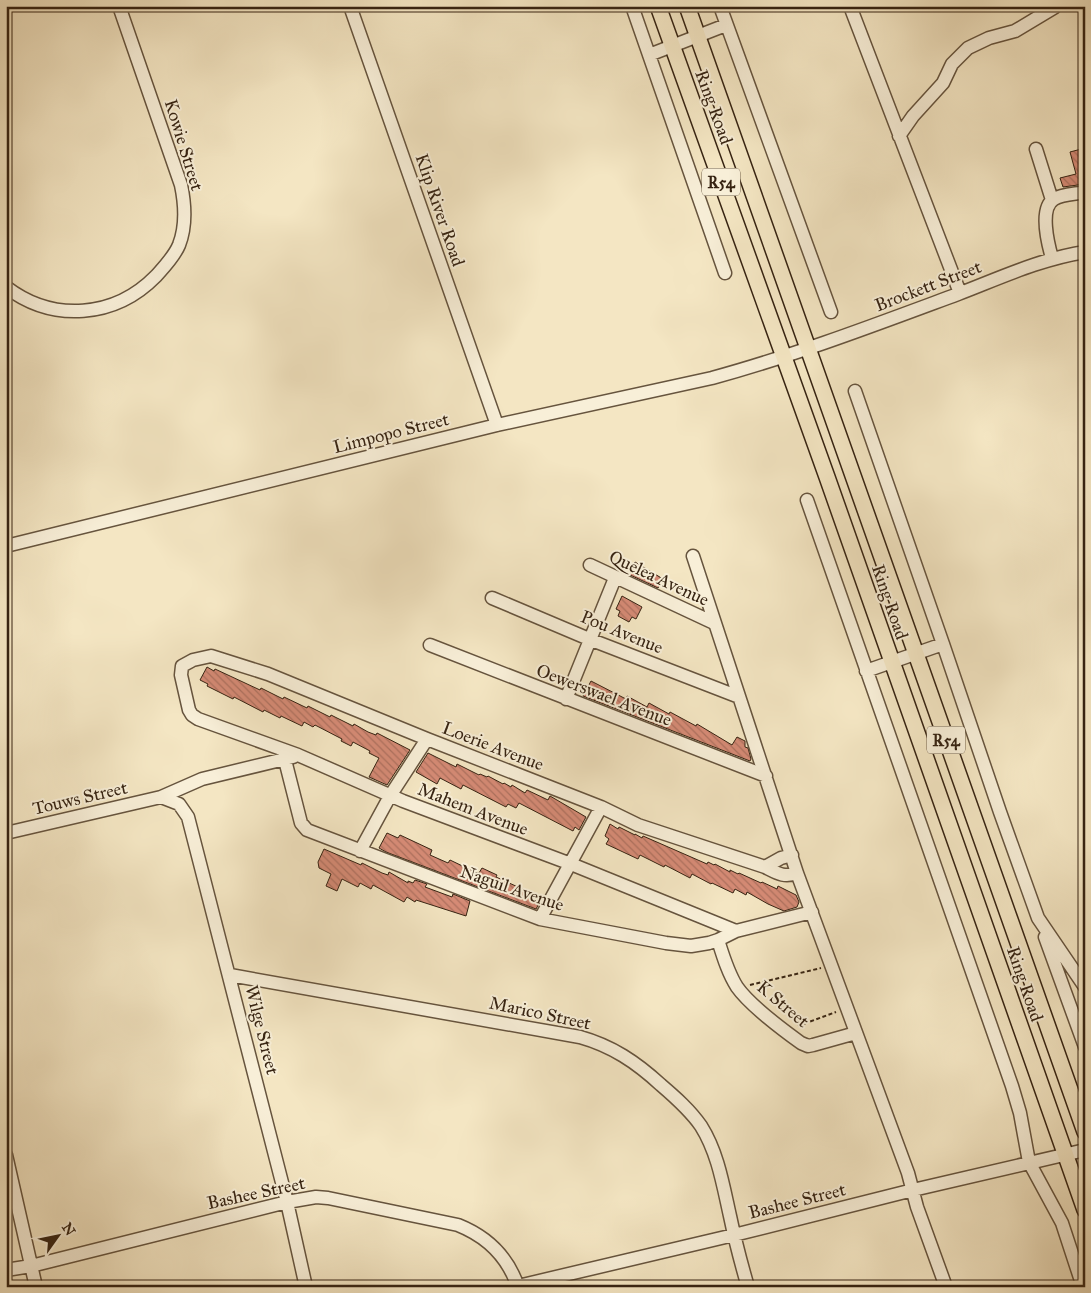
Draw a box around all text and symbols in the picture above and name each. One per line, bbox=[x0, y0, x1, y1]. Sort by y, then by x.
street label: Ring Road bbox=[689, 67, 738, 148]
street label: Kowie Street bbox=[160, 97, 209, 194]
street label: Klip River Road bbox=[410, 151, 470, 269]
road number: R54 bbox=[702, 168, 740, 196]
street label: Brockett Street bbox=[872, 255, 985, 316]
street label: Limpopo Street bbox=[331, 408, 452, 458]
street label: Quelea Avenue bbox=[606, 545, 712, 611]
street label: Ring Road bbox=[866, 562, 913, 643]
street label: Pou Avenue bbox=[578, 606, 666, 658]
street label: Oewerswael Avenue bbox=[533, 659, 675, 731]
street label: Loerie Avenue bbox=[439, 717, 547, 775]
road number: R54 bbox=[927, 726, 965, 754]
street label: Touws Street bbox=[31, 776, 130, 820]
street label: Mahem Avenue bbox=[415, 778, 531, 840]
street label: Naguil Avenue bbox=[457, 860, 567, 917]
street label: Ring Road bbox=[1001, 944, 1048, 1025]
street label: K Street bbox=[752, 976, 814, 1033]
street label: Wilge Street bbox=[239, 983, 284, 1078]
street label: Marico Street bbox=[487, 992, 593, 1035]
street label: Bashee Street bbox=[205, 1172, 308, 1214]
street label: Bashee Street bbox=[746, 1178, 849, 1224]
north arrow bbox=[32, 1210, 82, 1260]
text: N bbox=[58, 1220, 79, 1239]

